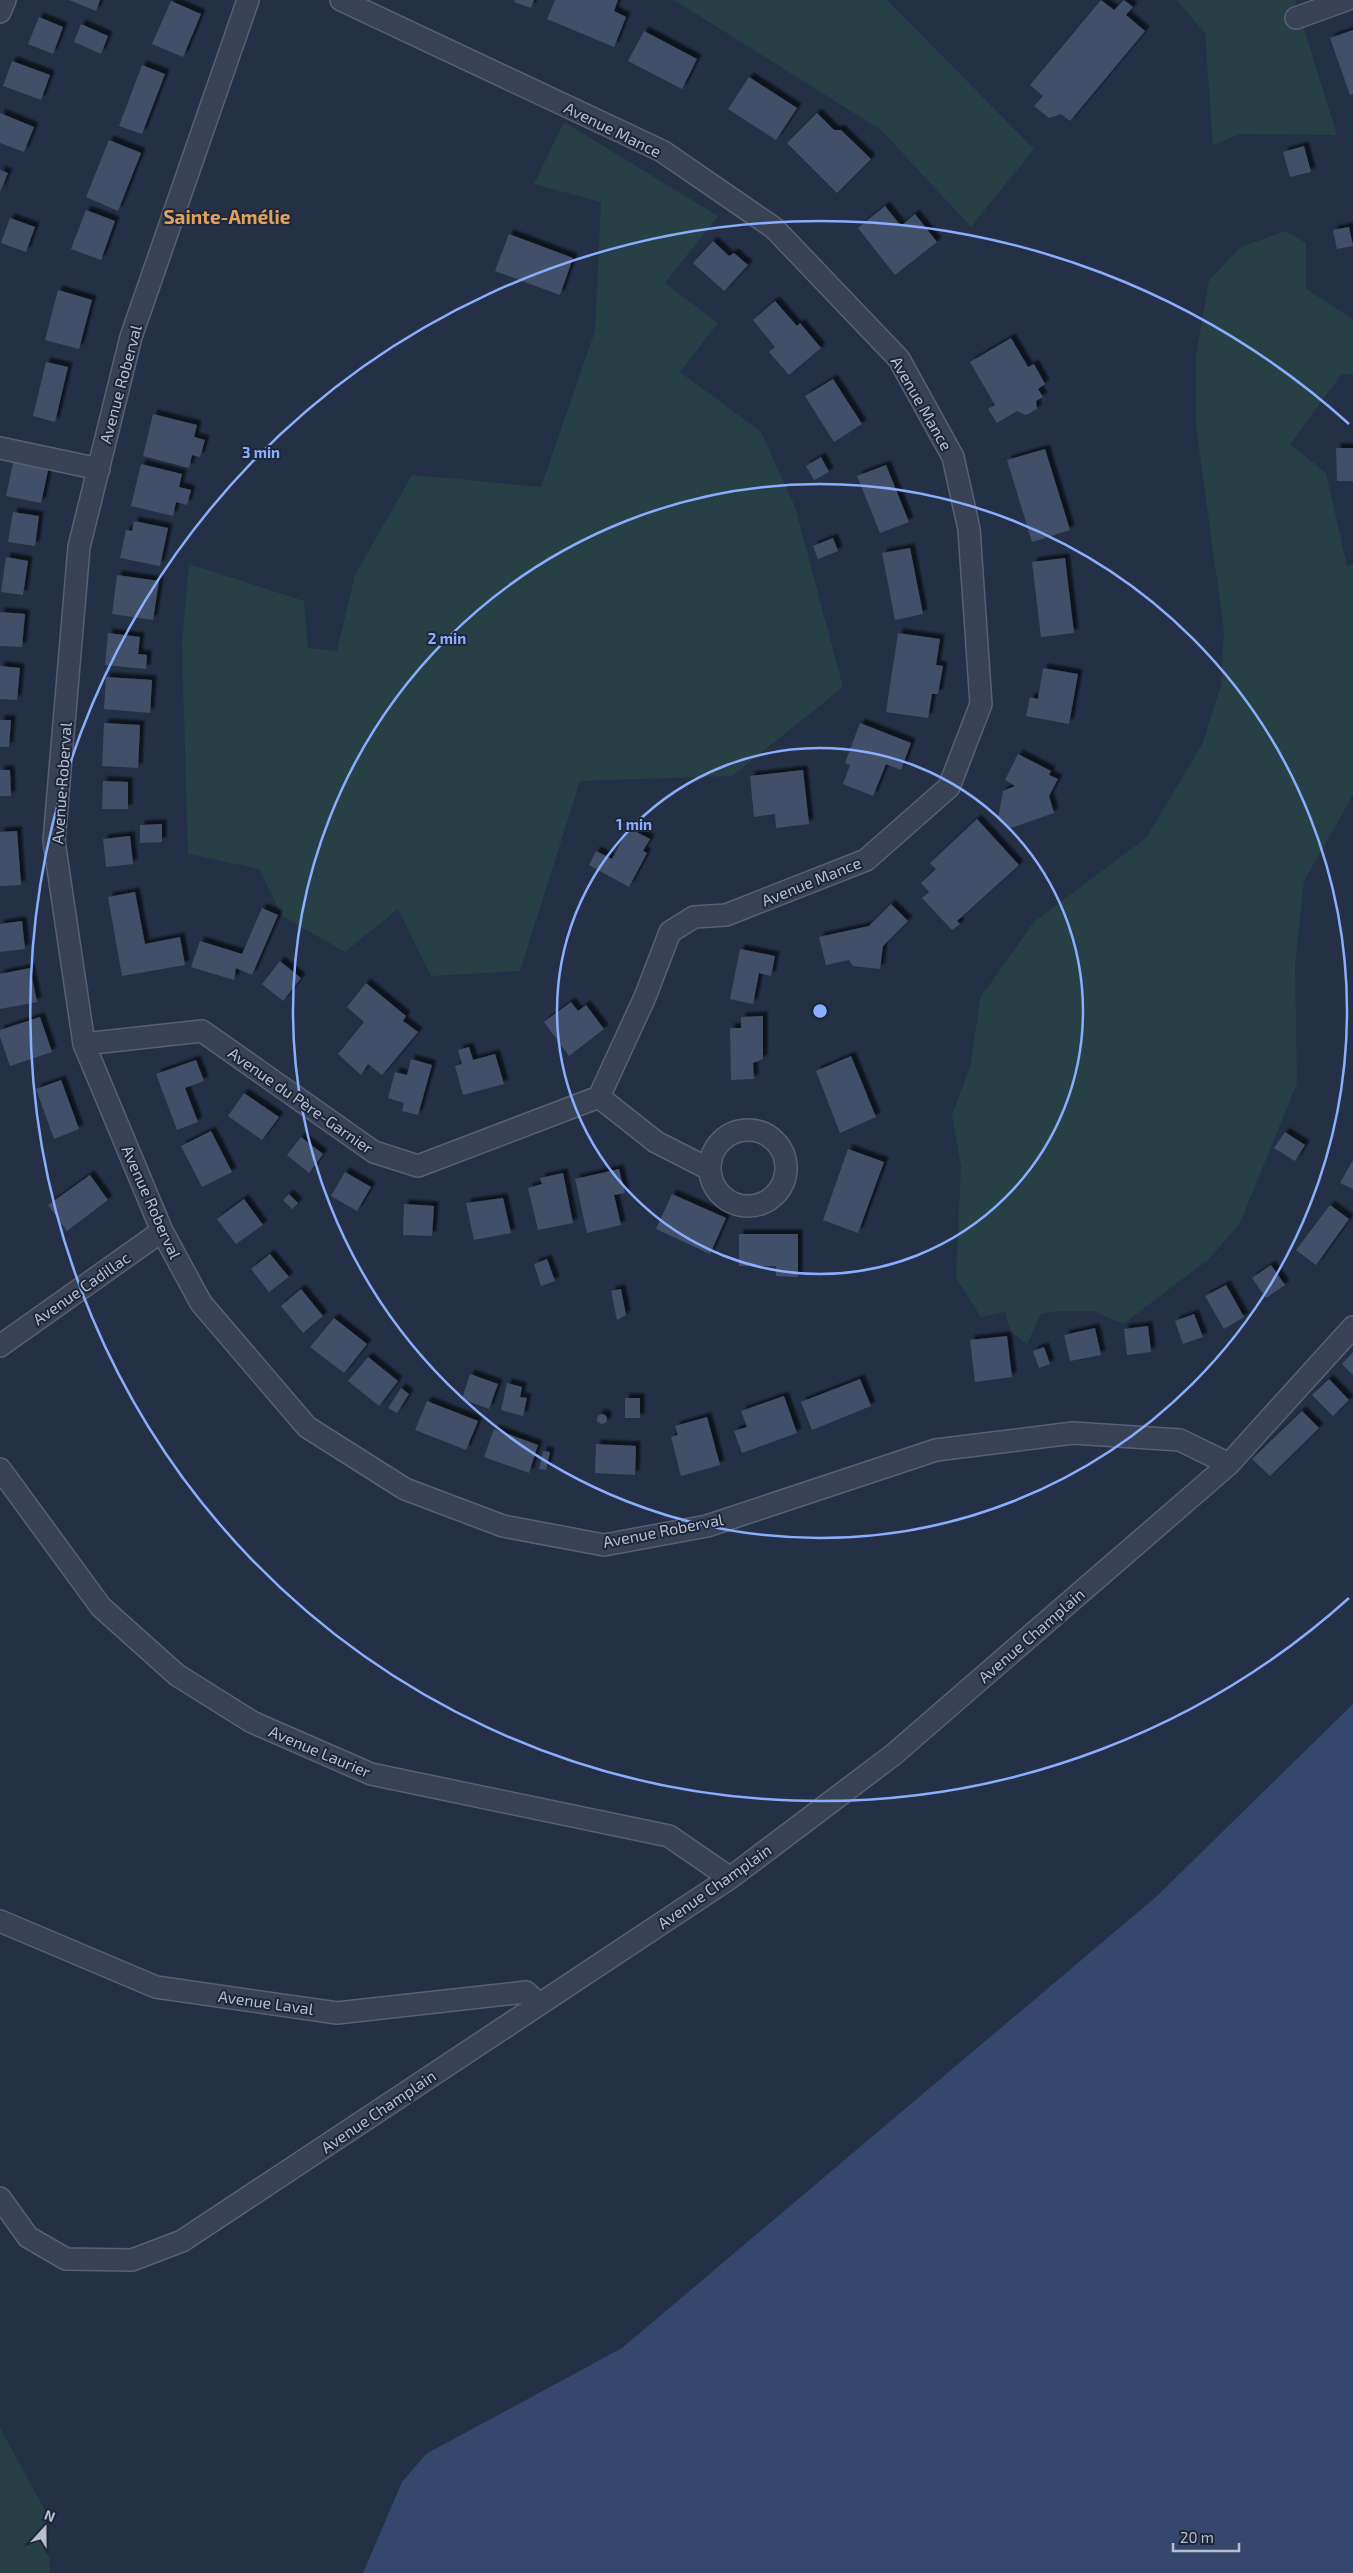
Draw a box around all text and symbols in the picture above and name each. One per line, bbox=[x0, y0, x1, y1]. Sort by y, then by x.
street label: Avenue Mance bbox=[561, 97, 665, 161]
district label: Sainte-Amélie bbox=[163, 205, 291, 228]
street label: Avenue Roberval bbox=[95, 322, 145, 445]
street label: Avenue Mance bbox=[887, 353, 957, 453]
text: 3 min bbox=[242, 443, 280, 461]
text: 2 min bbox=[428, 629, 466, 647]
street label: Avenue Roberval bbox=[47, 721, 75, 845]
text: 1 min bbox=[616, 815, 652, 833]
street label: Avenue Mance bbox=[758, 852, 864, 910]
centre of rings bbox=[811, 1002, 829, 1020]
street label: Avenue du Père-Garnier bbox=[225, 1043, 378, 1158]
street label: Avenue Roberval bbox=[118, 1142, 186, 1262]
street label: Avenue Cadillac bbox=[29, 1247, 133, 1329]
street label: Avenue Roberval bbox=[601, 1509, 725, 1551]
street label: Avenue Champlain bbox=[974, 1584, 1088, 1686]
street label: Avenue Laurier bbox=[266, 1721, 374, 1781]
street label: Avenue Champlain bbox=[653, 1840, 775, 1932]
street label: Avenue Laval bbox=[217, 1986, 315, 2018]
street label: Avenue Champlain bbox=[317, 2066, 439, 2156]
north arrow bbox=[20, 2503, 70, 2553]
text: N bbox=[42, 2506, 58, 2525]
scale bar bbox=[1173, 2520, 1239, 2552]
text: 20 m bbox=[1180, 2528, 1214, 2546]

